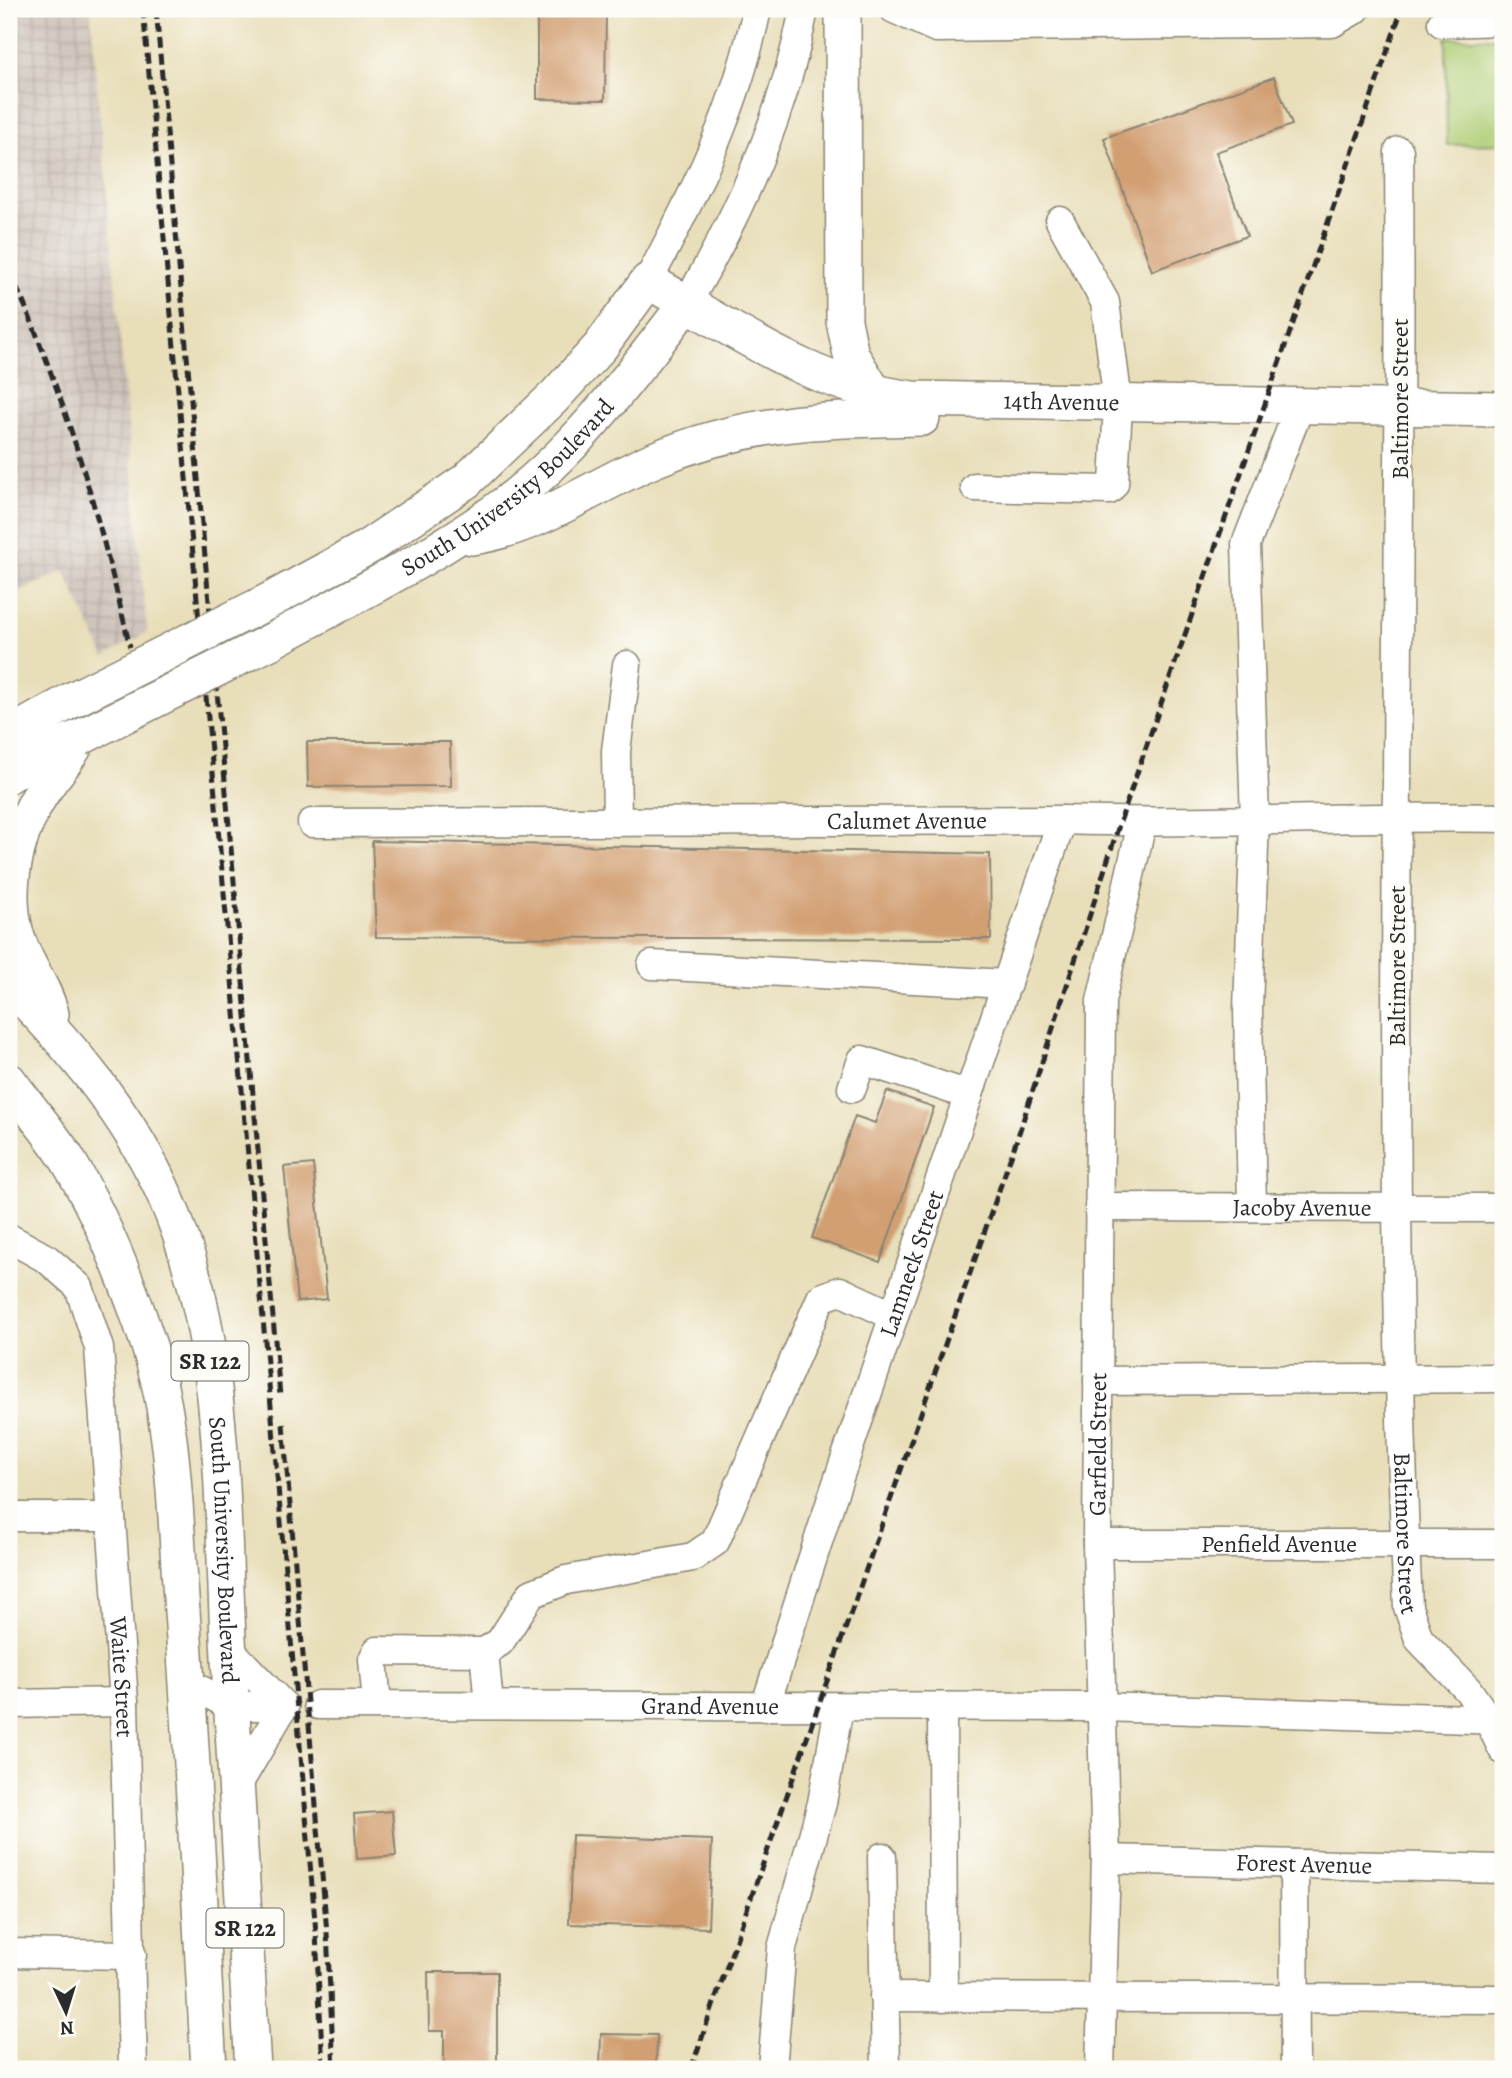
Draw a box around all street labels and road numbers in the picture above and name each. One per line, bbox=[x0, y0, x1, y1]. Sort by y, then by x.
street label: Baltimore Street bbox=[1384, 318, 1416, 480]
street label: 14th Avenue bbox=[1003, 385, 1120, 418]
street label: South University Boulevard bbox=[395, 392, 621, 584]
street label: Calumet Avenue bbox=[827, 804, 987, 837]
street label: Baltimore Street bbox=[1381, 885, 1413, 1047]
street label: Lamneck Street bbox=[872, 1186, 951, 1341]
street label: Jacoby Avenue bbox=[1232, 1191, 1371, 1224]
road number: SR 122 bbox=[172, 1342, 248, 1380]
street label: Garfield Street bbox=[1081, 1372, 1114, 1516]
street label: South University Boulevard bbox=[201, 1415, 246, 1685]
street label: Baltimore Street bbox=[1386, 1452, 1425, 1619]
street label: Penfield Avenue bbox=[1201, 1528, 1357, 1560]
street label: Waite Street bbox=[102, 1615, 141, 1738]
street label: Grand Avenue bbox=[641, 1690, 779, 1722]
street label: Forest Avenue bbox=[1235, 1846, 1373, 1882]
road number: SR 122 bbox=[206, 1909, 284, 1948]

